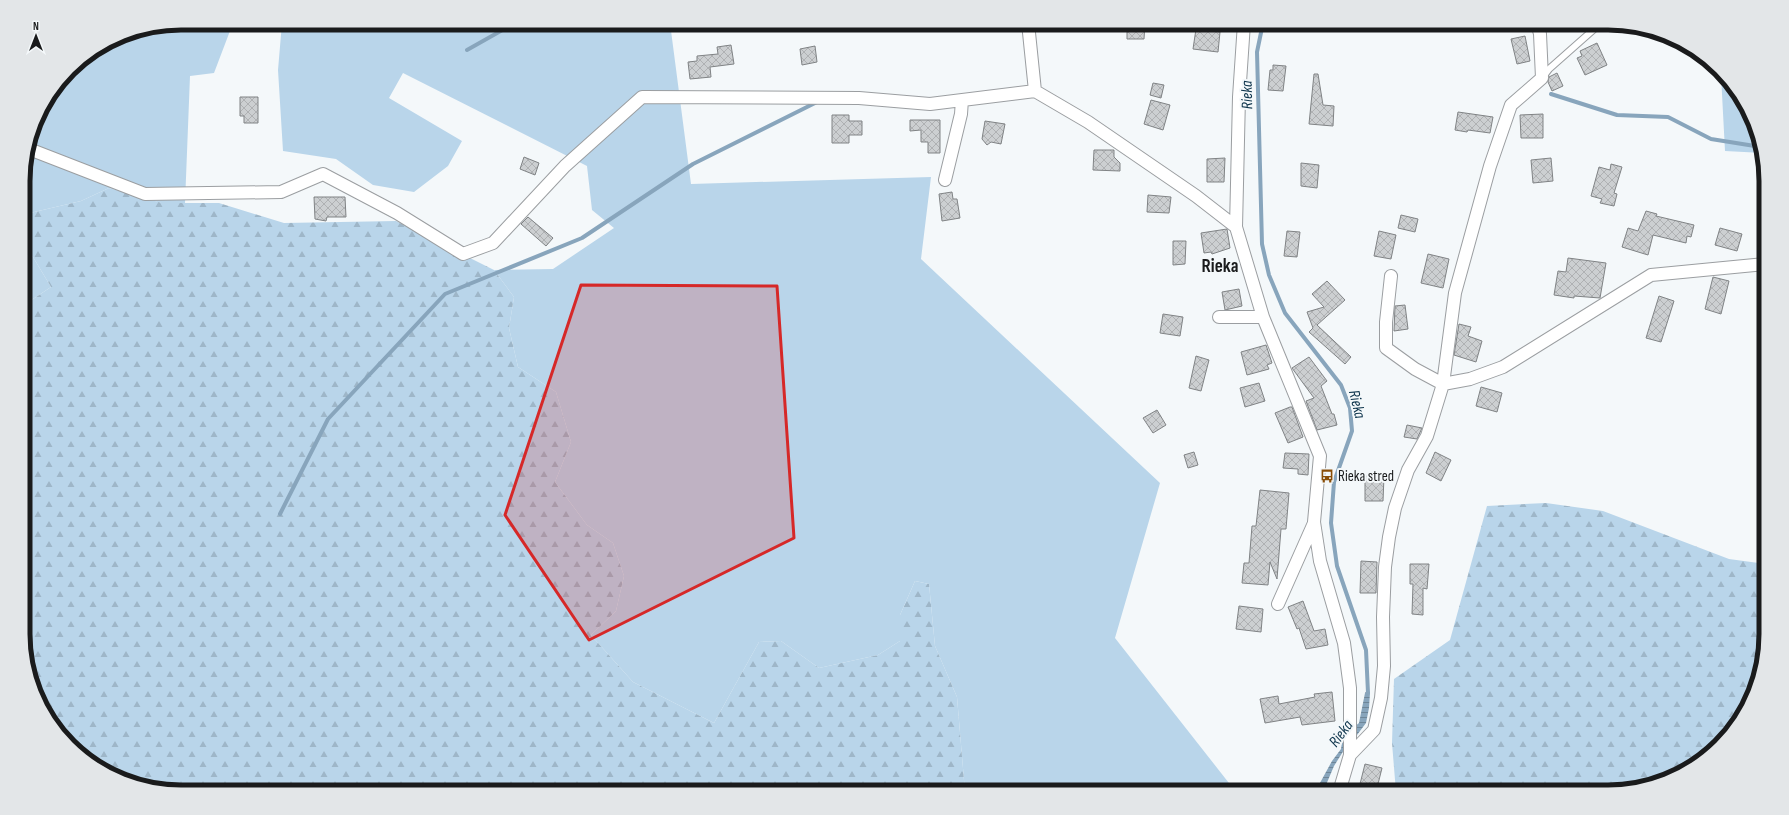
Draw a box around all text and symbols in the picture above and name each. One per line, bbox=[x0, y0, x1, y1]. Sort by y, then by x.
north arrow bbox=[16, 16, 56, 56]
text: N bbox=[33, 20, 39, 33]
water label: Rieka bbox=[1238, 80, 1257, 109]
district label: Rieka bbox=[1201, 255, 1239, 278]
water label: Rieka bbox=[1344, 388, 1369, 421]
place label: Rieka stred bbox=[1338, 467, 1394, 486]
bus stop icon: Rieka stred bbox=[1319, 468, 1335, 484]
water label: Rieka bbox=[1325, 716, 1358, 751]

